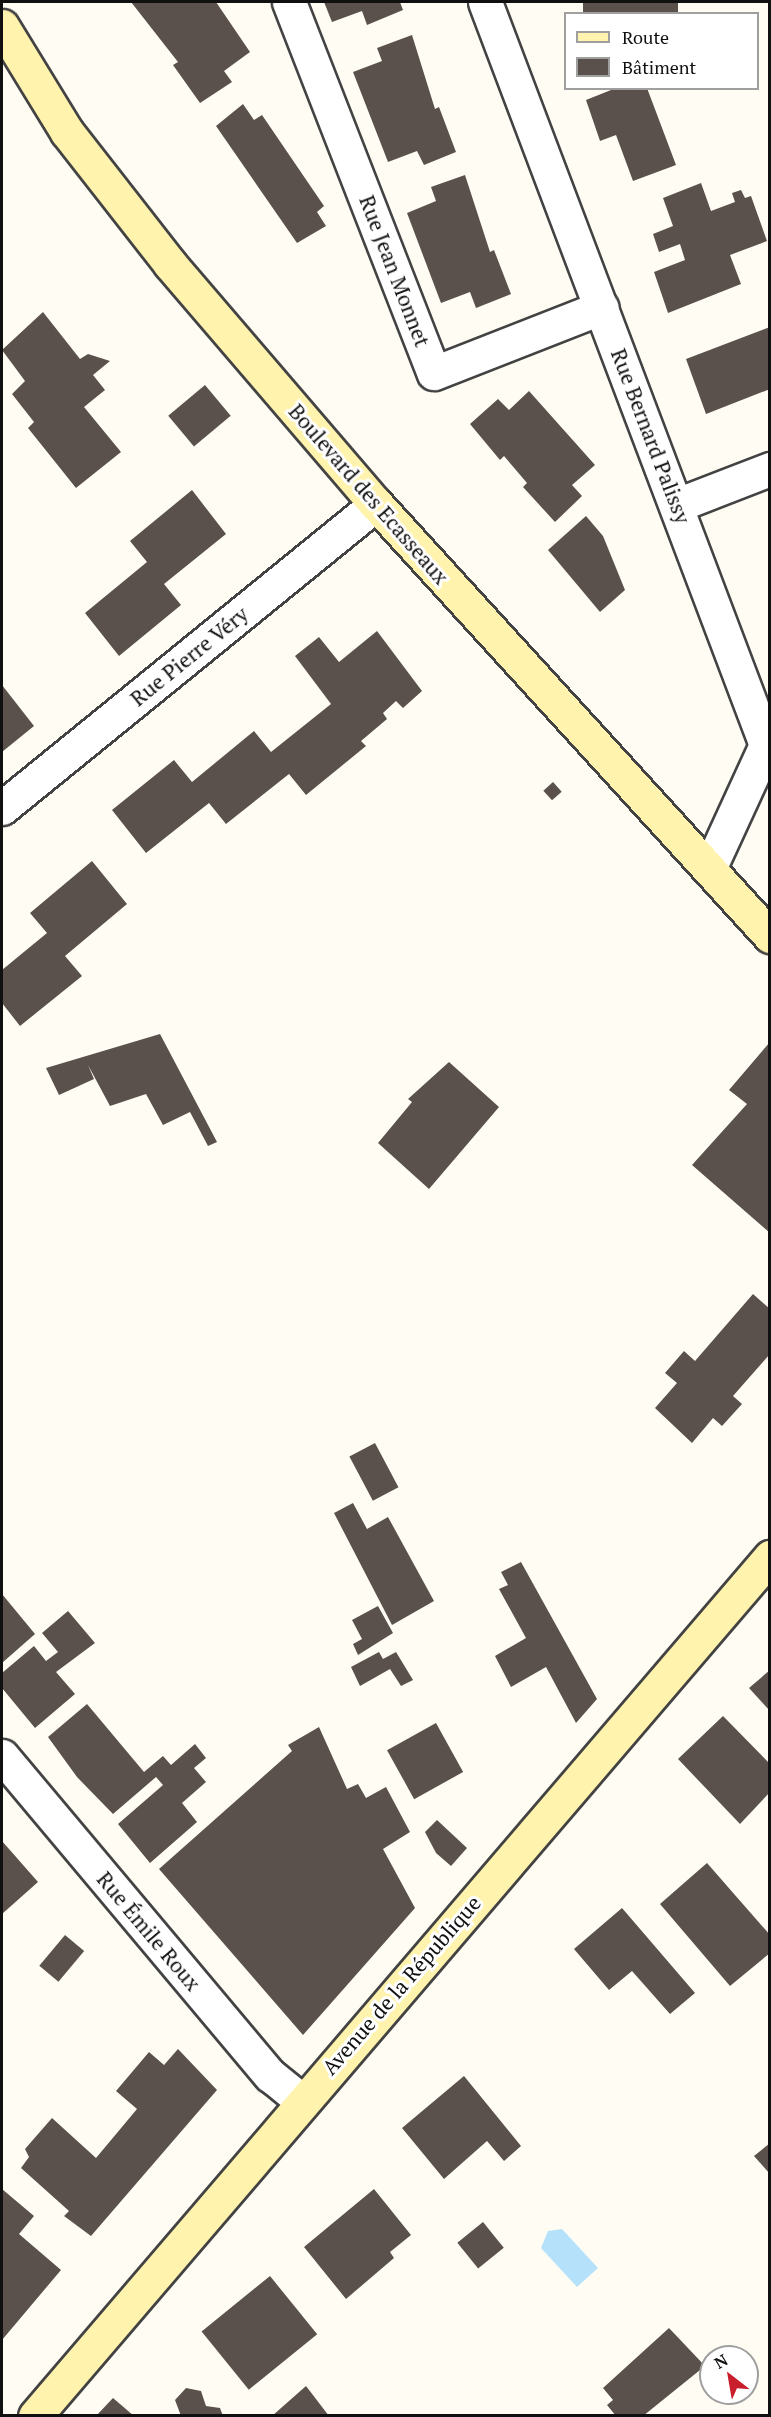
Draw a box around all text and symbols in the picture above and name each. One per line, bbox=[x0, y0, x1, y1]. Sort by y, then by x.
legend bbox=[564, 12, 759, 90]
text: Route bbox=[622, 25, 669, 49]
text: Bâtiment bbox=[622, 55, 696, 79]
street label: Rue Jean Monnet bbox=[355, 192, 435, 350]
street label: Rue Bernard Palissy bbox=[606, 345, 696, 527]
street label: Boulevard des Ecasseaux bbox=[284, 399, 454, 589]
street label: Rue Pierre Véry bbox=[125, 601, 253, 711]
street label: Rue Émile Roux bbox=[92, 1866, 206, 1996]
street label: Avenue de la République bbox=[316, 1890, 486, 2080]
north arrow bbox=[699, 2345, 759, 2405]
text: N bbox=[710, 2349, 732, 2374]

